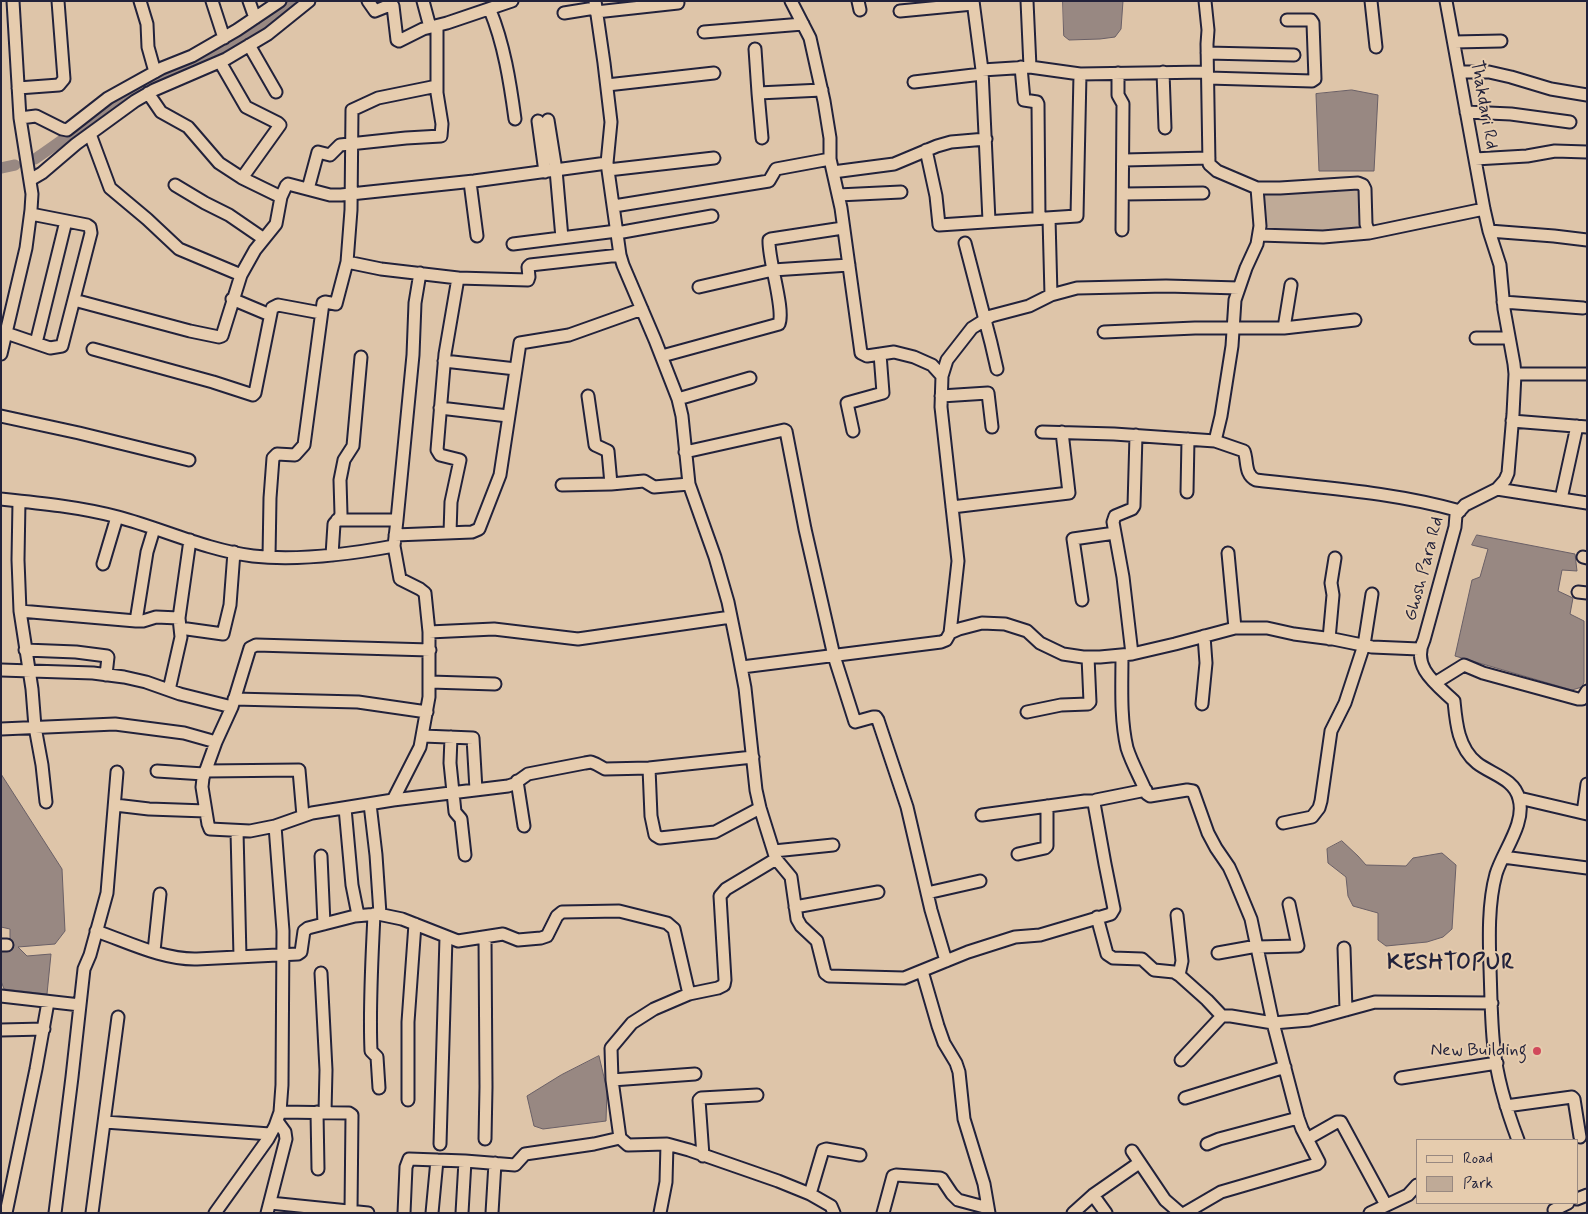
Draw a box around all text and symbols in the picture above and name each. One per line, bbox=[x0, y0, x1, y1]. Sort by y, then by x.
street label: Thakdari Rd bbox=[1465, 59, 1501, 151]
street label: Ghosh Para Rd bbox=[1401, 514, 1449, 624]
district label: KESHTOPUR bbox=[1385, 951, 1517, 977]
place label: New Building bbox=[1430, 1040, 1527, 1062]
marker: New Building bbox=[1531, 1045, 1543, 1057]
legend bbox=[1416, 1139, 1578, 1204]
text: Road bbox=[1463, 1149, 1493, 1169]
text: Park bbox=[1463, 1174, 1493, 1194]

